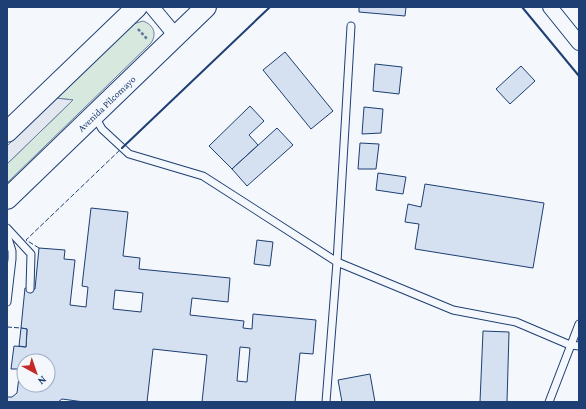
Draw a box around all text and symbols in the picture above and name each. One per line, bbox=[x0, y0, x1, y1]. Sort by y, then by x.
street label: Avenida Pilcomayo bbox=[76, 73, 138, 134]
north arrow bbox=[16, 353, 56, 393]
text: N bbox=[35, 374, 49, 388]

